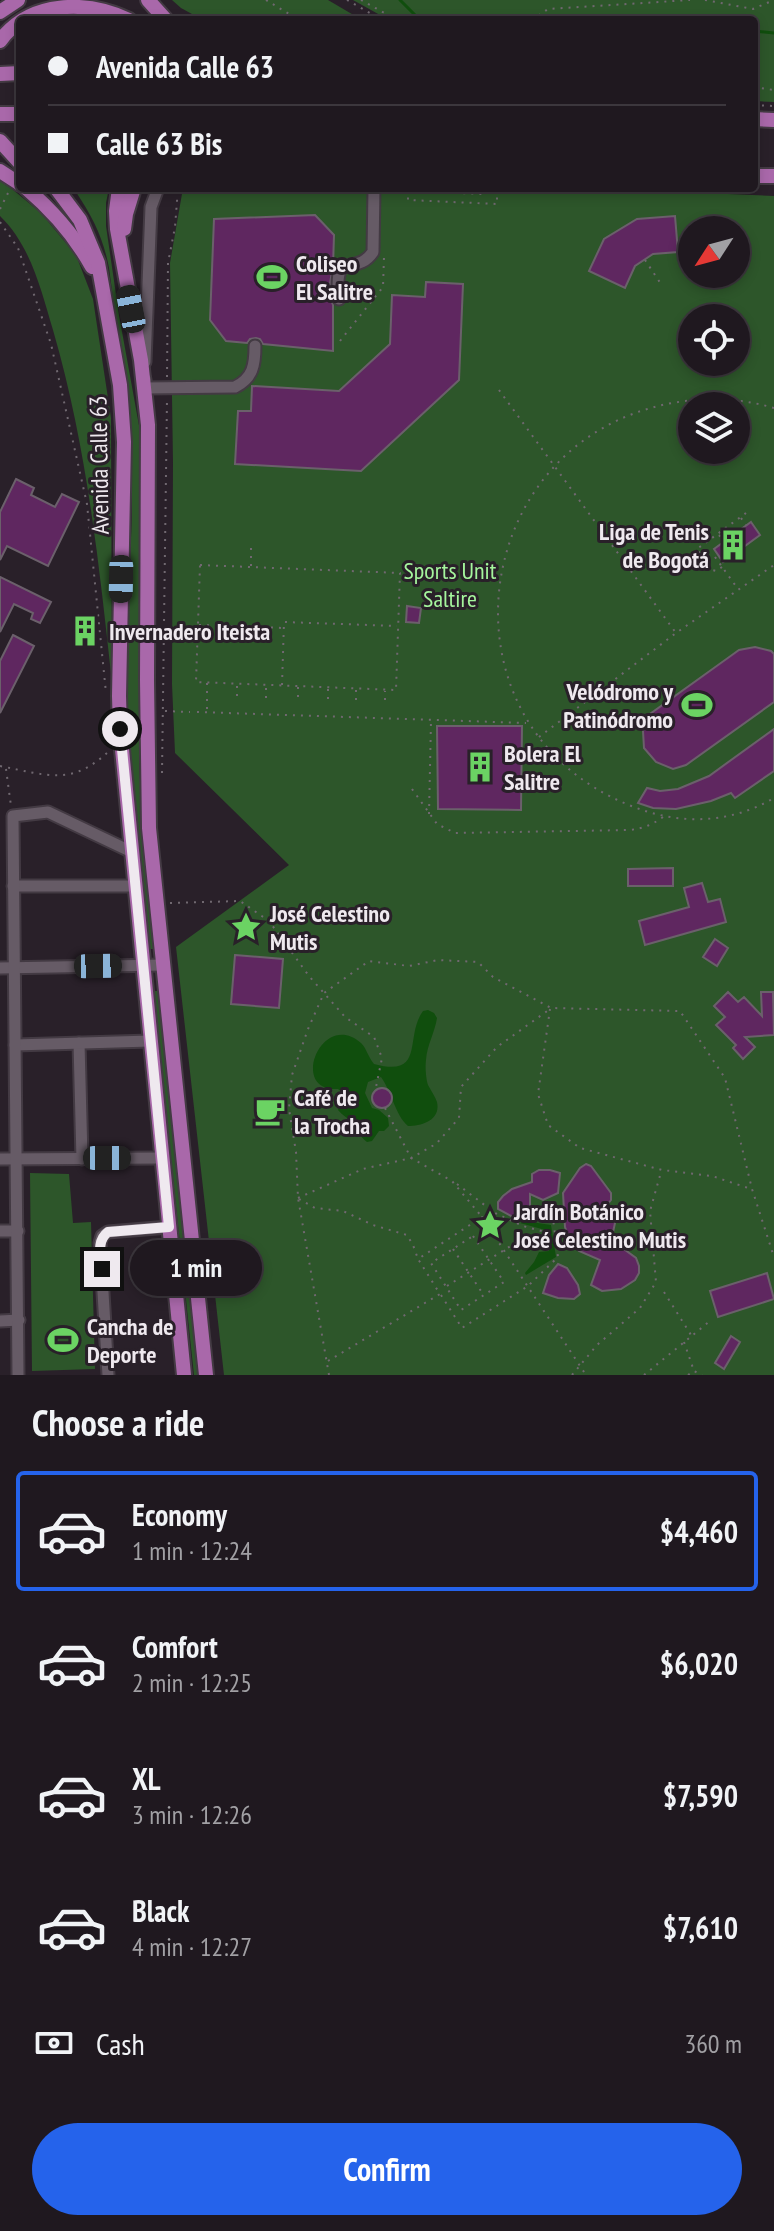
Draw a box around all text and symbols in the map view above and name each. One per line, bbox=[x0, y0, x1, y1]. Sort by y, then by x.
text: Avenida Calle 63 bbox=[96, 47, 274, 86]
text: Calle 63 Bis bbox=[96, 124, 222, 163]
north arrow bbox=[678, 216, 750, 288]
map controls bbox=[678, 216, 750, 464]
place label: Coliseo El Salitre bbox=[296, 248, 373, 307]
sports icon: Coliseo El Salitre bbox=[255, 260, 289, 294]
car bbox=[115, 283, 147, 335]
button: locate bbox=[678, 304, 750, 376]
button: layers bbox=[678, 392, 750, 464]
street label: Avenida Calle 63 bbox=[82, 395, 116, 535]
place label: Liga de Tenis de Bogotá bbox=[599, 516, 709, 575]
building icon: Liga de Tenis de Bogotá bbox=[716, 528, 750, 562]
car bbox=[109, 555, 133, 603]
park label: Sports Unit Saltire bbox=[404, 555, 497, 614]
building icon: Invernadero Iteista bbox=[68, 614, 102, 648]
place label: Invernadero Iteista bbox=[109, 616, 270, 647]
place label: Velódromo y Patinódromo bbox=[563, 676, 673, 735]
sports icon: Velódromo y Patinódromo bbox=[680, 688, 714, 722]
route start bbox=[102, 711, 138, 747]
place label: Bolera El Salitre bbox=[504, 738, 581, 797]
building icon: Bolera El Salitre bbox=[463, 750, 497, 784]
place label: José Celestino Mutis bbox=[269, 898, 390, 957]
place icon: José Celestino Mutis bbox=[229, 910, 263, 944]
car bbox=[74, 954, 122, 978]
place label: Café de la Trocha bbox=[294, 1082, 370, 1141]
cafe icon: Café de la Trocha bbox=[253, 1094, 287, 1128]
car bbox=[83, 1146, 131, 1170]
place label: Jardín Botánico José Celestino Mutis bbox=[513, 1196, 686, 1255]
place icon: Jardín Botánico José Celestino Mutis bbox=[473, 1208, 507, 1242]
callout: 1 min bbox=[130, 1241, 262, 1297]
route end bbox=[84, 1251, 120, 1287]
text: 1 min bbox=[170, 1251, 222, 1284]
place label: Cancha de Deporte bbox=[87, 1311, 173, 1370]
sports icon: Cancha de Deporte bbox=[46, 1323, 80, 1357]
text: Choose a ride bbox=[32, 1399, 204, 1446]
icon: car bbox=[36, 1495, 108, 1567]
text: Economy bbox=[132, 1495, 227, 1534]
text: $4,460 bbox=[660, 1512, 738, 1551]
text: 1 min · 12:24 bbox=[132, 1534, 252, 1567]
icon: car bbox=[36, 1627, 108, 1699]
text: Comfort bbox=[132, 1627, 218, 1666]
text: $6,020 bbox=[660, 1644, 738, 1683]
text: 2 min · 12:25 bbox=[132, 1666, 252, 1699]
icon: car bbox=[36, 1759, 108, 1831]
text: XL bbox=[132, 1759, 161, 1798]
text: $7,590 bbox=[663, 1776, 738, 1815]
text: 3 min · 12:26 bbox=[132, 1798, 252, 1831]
icon: car bbox=[36, 1891, 108, 1963]
text: Black bbox=[132, 1891, 189, 1930]
text: $7,610 bbox=[663, 1908, 738, 1947]
text: 4 min · 12:27 bbox=[132, 1930, 252, 1963]
icon: cash bbox=[32, 2021, 76, 2065]
text: Cash bbox=[96, 2024, 145, 2063]
text: 360 m bbox=[684, 2027, 742, 2060]
button: Confirm bbox=[32, 2123, 742, 2215]

